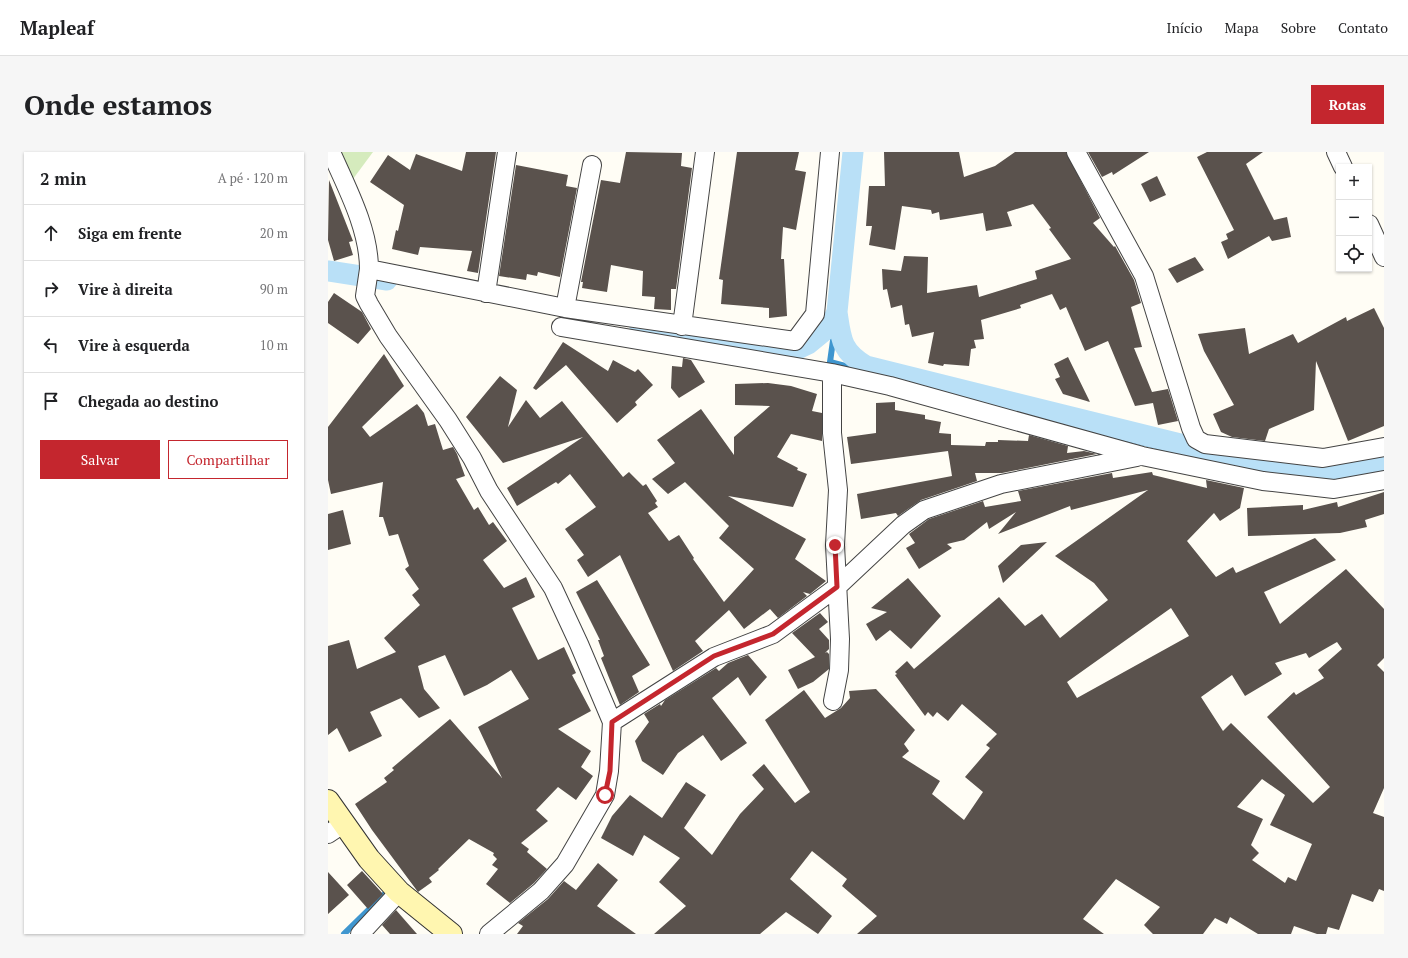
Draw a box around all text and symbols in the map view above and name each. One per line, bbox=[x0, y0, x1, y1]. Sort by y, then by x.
text: Mapleaf bbox=[20, 15, 94, 40]
text: Início bbox=[1167, 18, 1203, 37]
text: Mapa bbox=[1225, 18, 1259, 37]
text: Sobre bbox=[1281, 18, 1316, 37]
text: Contato bbox=[1338, 18, 1388, 37]
button: Rotas bbox=[1311, 85, 1384, 124]
text: Onde estamos bbox=[24, 86, 212, 123]
map controls bbox=[1336, 164, 1372, 272]
button: + bbox=[1336, 164, 1372, 200]
text: 2 min bbox=[40, 167, 87, 190]
text: A pé · 120 m bbox=[218, 169, 288, 187]
button: − bbox=[1336, 200, 1372, 236]
icon: ahead bbox=[40, 222, 62, 244]
text: Siga em frente bbox=[78, 223, 182, 243]
text: 20 m bbox=[260, 224, 288, 242]
button: locate bbox=[1336, 236, 1372, 272]
icon: right bbox=[40, 278, 62, 300]
text: Vire à direita bbox=[78, 279, 173, 299]
text: 90 m bbox=[260, 280, 288, 298]
icon: left bbox=[40, 334, 62, 356]
text: Vire à esquerda bbox=[78, 335, 190, 355]
text: 10 m bbox=[260, 336, 288, 354]
icon: arrive bbox=[40, 390, 62, 412]
text: Chegada ao destino bbox=[78, 391, 218, 411]
button: Salvar bbox=[40, 440, 160, 479]
button: Compartilhar bbox=[168, 440, 288, 479]
route end bbox=[826, 536, 844, 554]
route start bbox=[596, 786, 614, 804]

